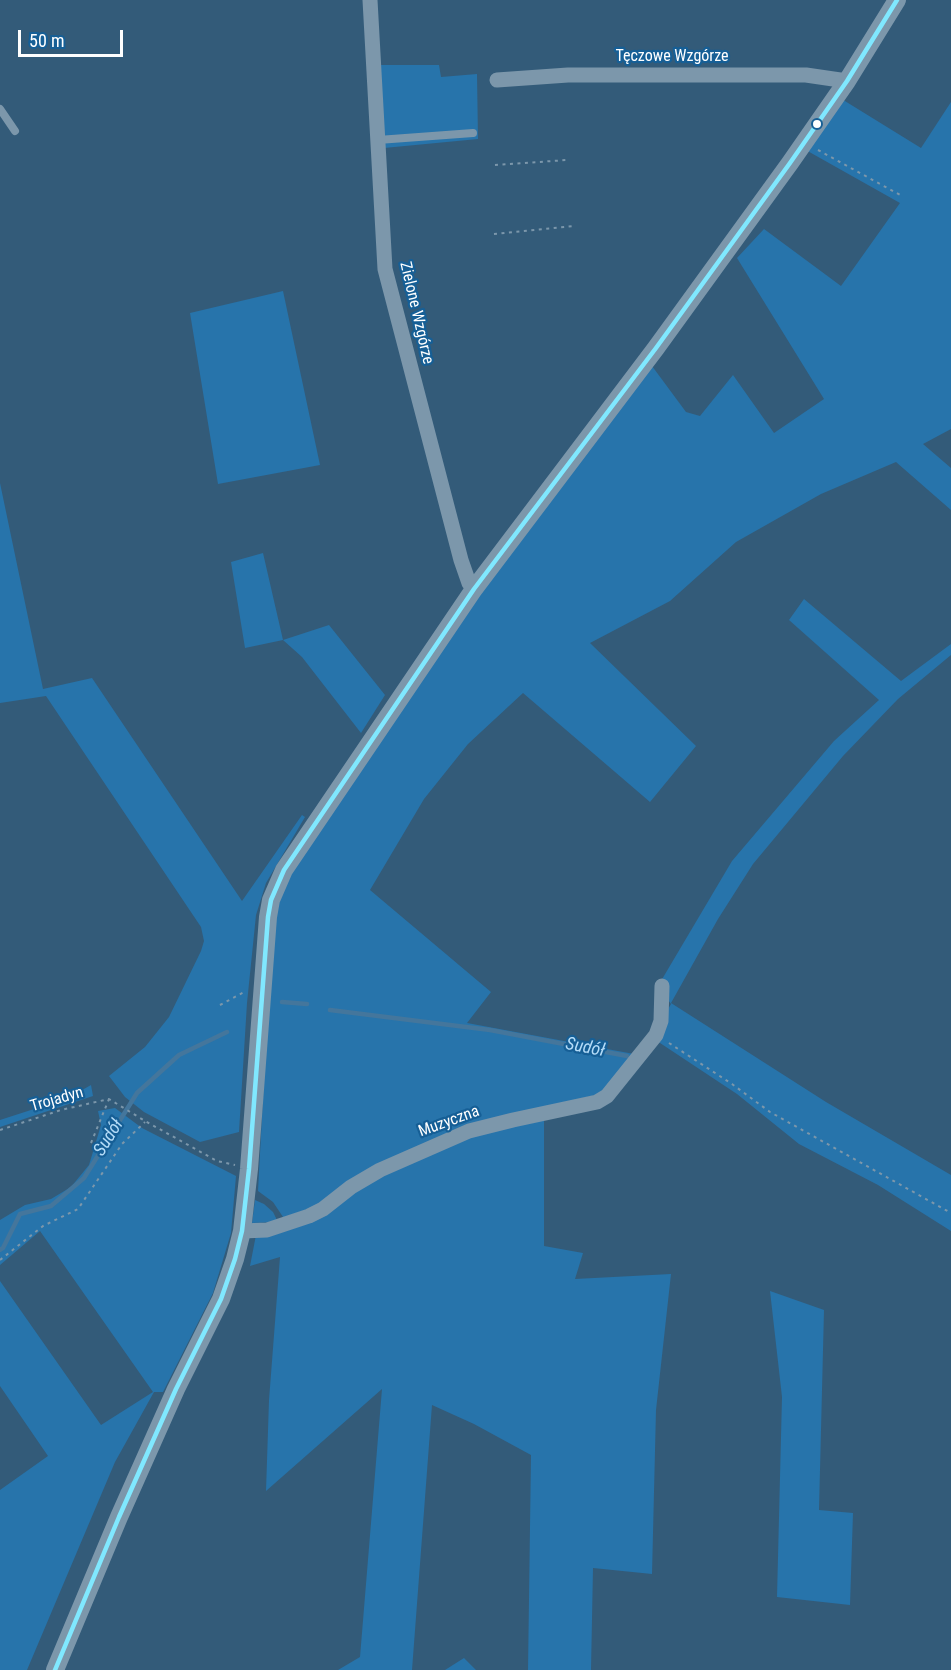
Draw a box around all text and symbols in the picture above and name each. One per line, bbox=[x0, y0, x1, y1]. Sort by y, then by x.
scale bar bbox=[21, 18, 126, 56]
text: 50 m bbox=[29, 30, 64, 51]
street label: Tęczowe Wzgórze bbox=[615, 47, 729, 67]
unlabelled marker bbox=[811, 118, 823, 130]
street label: Zielone Wzgórze bbox=[395, 260, 437, 366]
water label: Sudół bbox=[564, 1034, 606, 1062]
street label: Trojadyn bbox=[28, 1083, 86, 1117]
street label: Muzyczna bbox=[416, 1102, 482, 1142]
water label: Sudół bbox=[89, 1116, 129, 1160]

